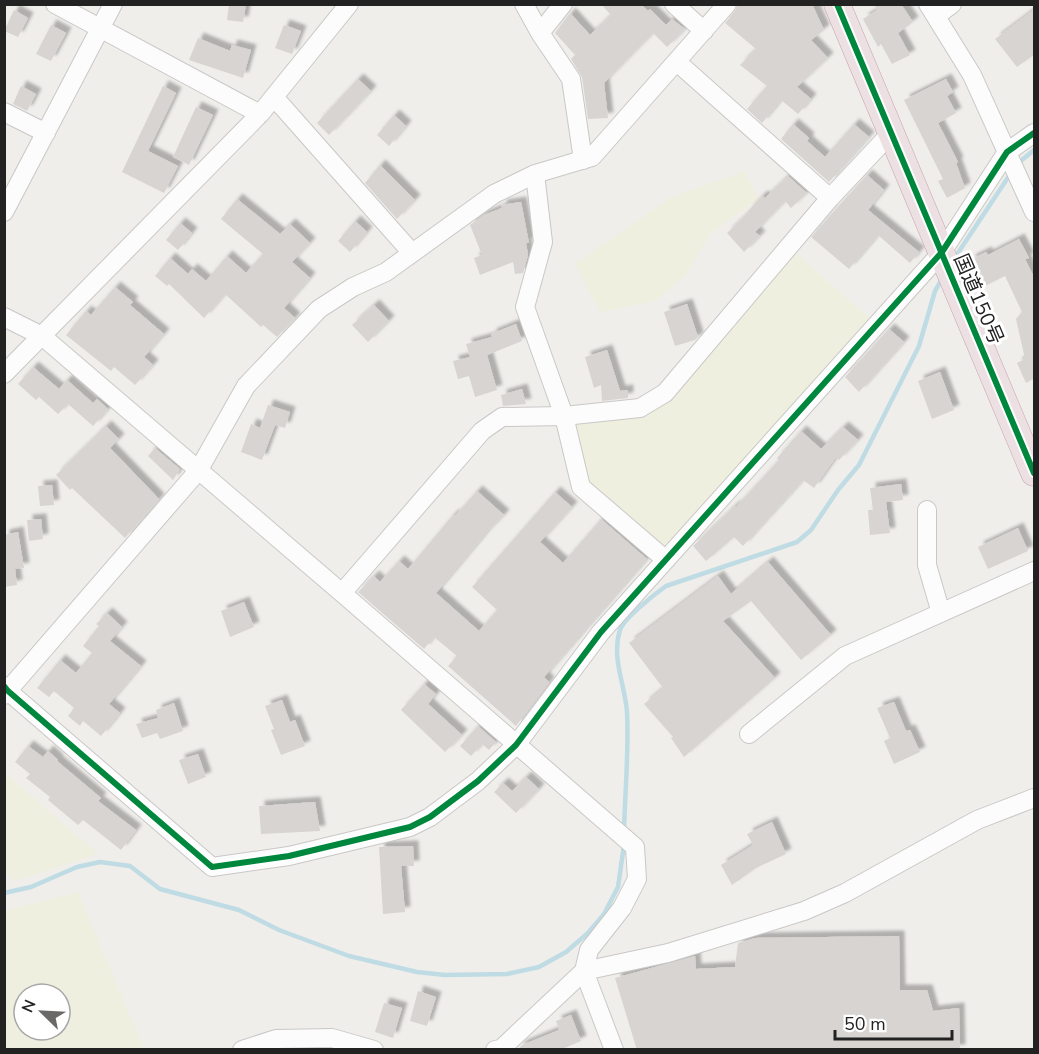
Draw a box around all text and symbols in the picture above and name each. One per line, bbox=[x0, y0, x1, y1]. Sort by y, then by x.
street label: 国道150号 bbox=[947, 250, 1010, 349]
north arrow bbox=[12, 982, 72, 1042]
text: N bbox=[17, 996, 42, 1016]
scale bar bbox=[835, 1003, 952, 1041]
text: 50 m bbox=[844, 1012, 886, 1036]

